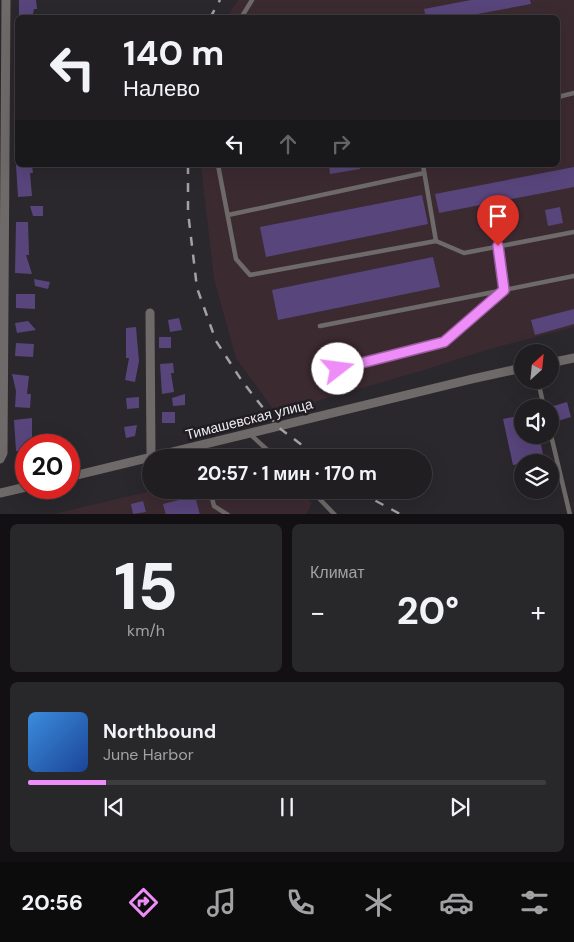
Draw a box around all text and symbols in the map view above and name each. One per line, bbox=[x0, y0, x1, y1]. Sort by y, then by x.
text: 140 m bbox=[123, 30, 224, 76]
icon: left bbox=[40, 35, 105, 100]
text: Налево bbox=[123, 74, 200, 103]
icon: left bbox=[221, 130, 249, 158]
icon: ahead bbox=[274, 130, 302, 158]
icon: right bbox=[327, 130, 355, 158]
pin bbox=[477, 195, 519, 246]
icon: arrive bbox=[484, 202, 512, 230]
position arrow bbox=[311, 342, 363, 394]
north arrow bbox=[514, 344, 559, 389]
map controls bbox=[514, 344, 559, 499]
street label: Тимашевская улица bbox=[184, 394, 315, 444]
button: sound bbox=[514, 399, 559, 444]
speed limit sign: 20 bbox=[15, 434, 80, 499]
button: layers bbox=[514, 454, 559, 499]
text: 20:57 · 1 мин · 170 m bbox=[197, 461, 377, 486]
text: 15 bbox=[114, 545, 178, 629]
text: Климат bbox=[310, 562, 364, 583]
text: 20° bbox=[397, 586, 459, 636]
text: − bbox=[310, 594, 325, 631]
text: + bbox=[531, 594, 546, 631]
text: km/h bbox=[127, 620, 165, 641]
text: Northbound bbox=[103, 719, 216, 744]
text: June Harbor bbox=[103, 744, 194, 765]
icon: previous bbox=[100, 793, 128, 821]
icon: pause bbox=[273, 793, 301, 821]
icon: next bbox=[446, 793, 474, 821]
icon: directions bbox=[126, 885, 161, 920]
icon: music bbox=[204, 885, 239, 920]
icon: phone bbox=[283, 885, 318, 920]
icon: climate bbox=[361, 885, 396, 920]
icon: car bbox=[439, 885, 474, 920]
icon: filters bbox=[517, 885, 552, 920]
text: 20:56 bbox=[22, 888, 83, 917]

